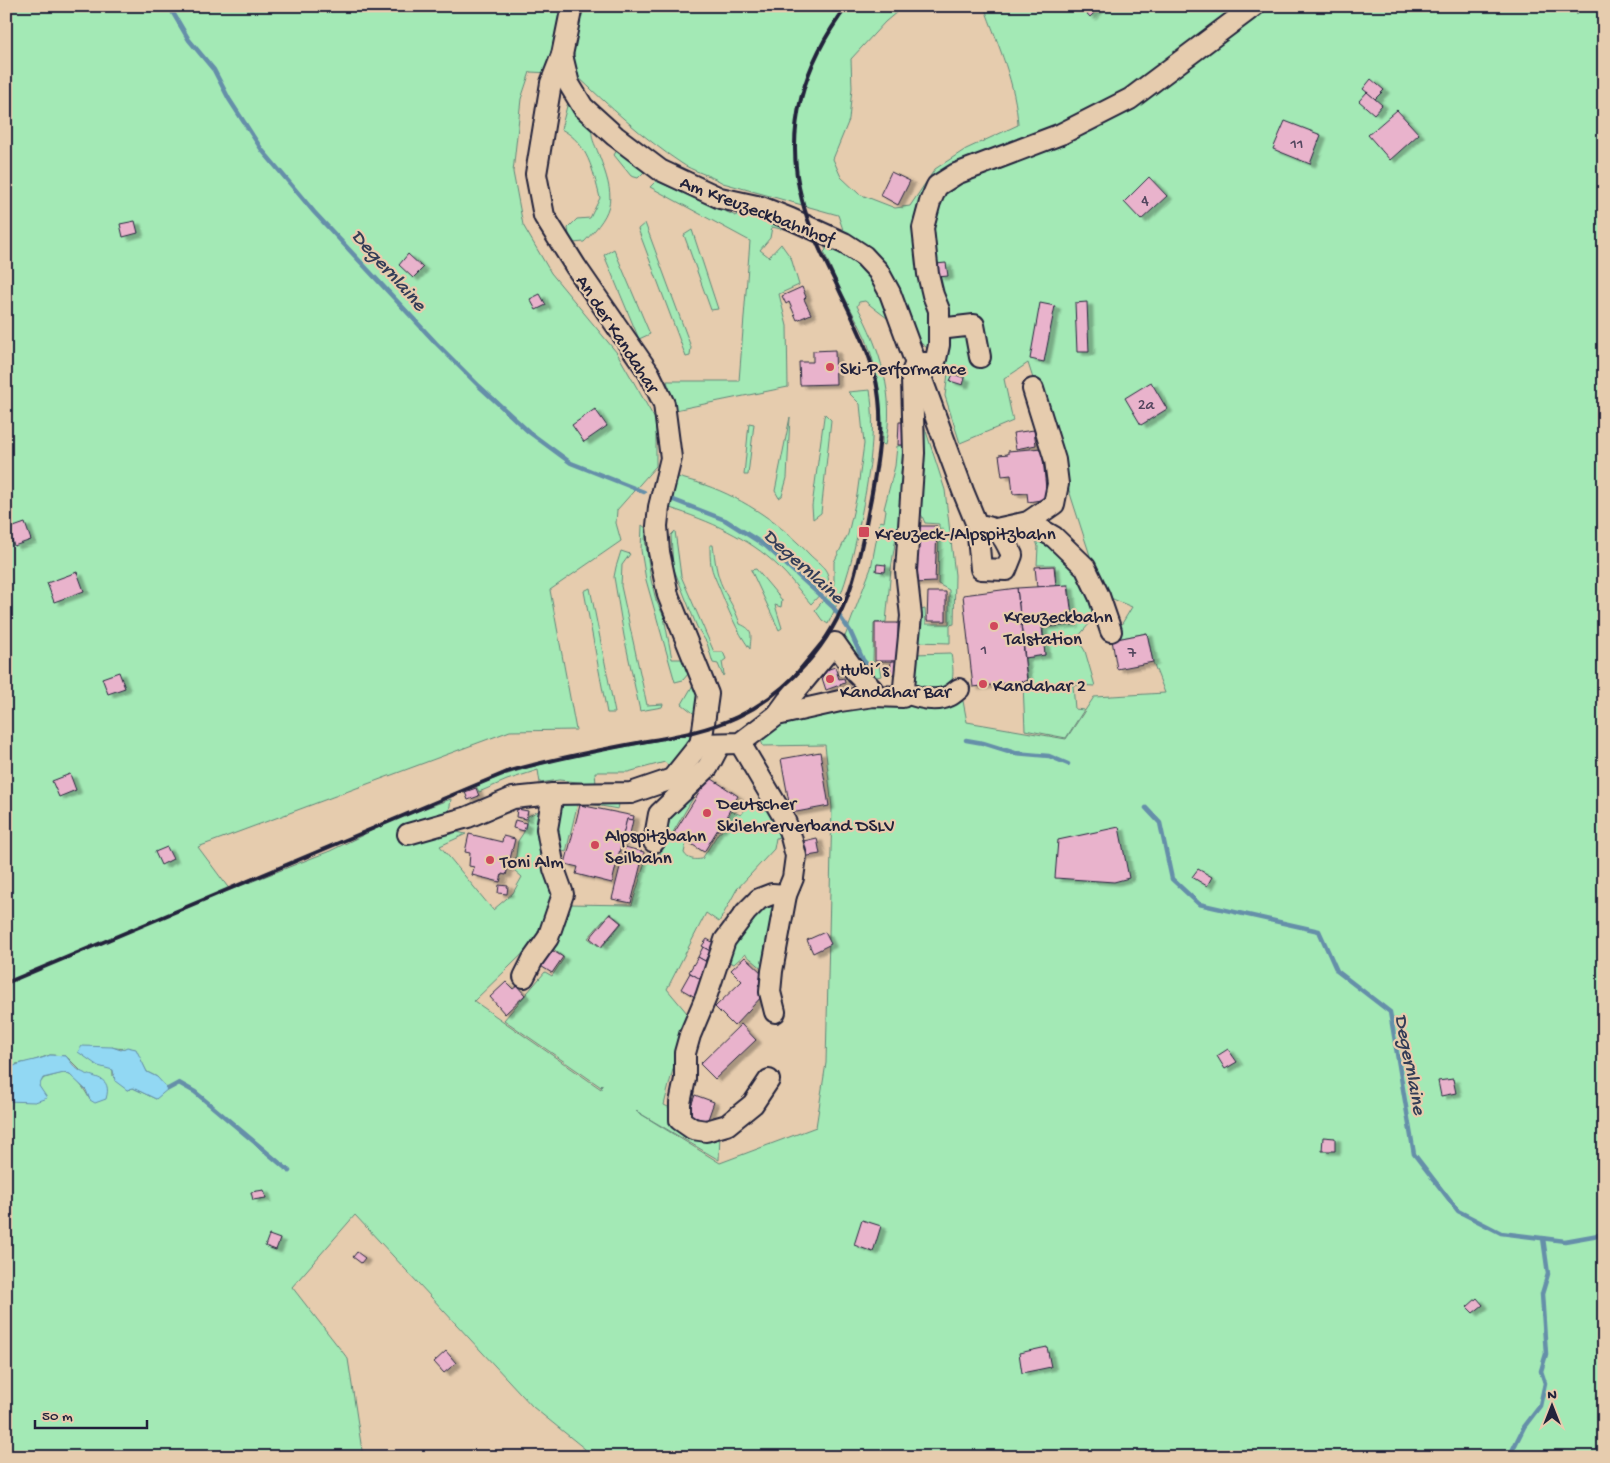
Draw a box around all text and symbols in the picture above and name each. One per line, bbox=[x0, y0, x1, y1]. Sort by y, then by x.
house number: 11 bbox=[1290, 136, 1303, 155]
street label: Am Kreuzeckbahnhof bbox=[676, 172, 839, 253]
house number: 4 bbox=[1141, 193, 1149, 212]
water label: Degernlaine bbox=[345, 226, 430, 317]
street label: An der Kandahar bbox=[569, 272, 664, 400]
place label: Ski-Performance bbox=[840, 359, 966, 382]
marker: Ski-Performance bbox=[824, 361, 836, 373]
house number: 2a bbox=[1138, 397, 1155, 416]
place label: Kreuzeck-/Alpspitzbahn bbox=[875, 524, 1056, 547]
water label: Degernlaine bbox=[757, 525, 848, 610]
marker: Kreuzeck-/Alpspitzbahn bbox=[857, 525, 871, 539]
place label: Kreuzeckbahn Talstation bbox=[1003, 607, 1113, 652]
marker: Kreuzeckbahn Talstation bbox=[988, 620, 1000, 632]
house number: 1 bbox=[980, 642, 987, 661]
house number: 7 bbox=[1127, 645, 1137, 664]
place label: Hubi´s Kandahar Bar bbox=[840, 660, 953, 705]
marker: Hubi´s Kandahar Bar bbox=[824, 673, 836, 685]
place label: Kandahar 2 bbox=[993, 676, 1086, 699]
marker: Kandahar 2 bbox=[977, 678, 989, 690]
place label: Deutscher Skilehrerverband DSLV bbox=[715, 794, 895, 839]
marker: Deutscher Skilehrerverband DSLV bbox=[701, 807, 713, 819]
place label: Alpspitzbahn Seilbahn bbox=[605, 826, 706, 871]
marker: Alpspitzbahn Seilbahn bbox=[589, 839, 601, 851]
place label: Toni Alm bbox=[499, 852, 564, 875]
marker: Toni Alm bbox=[484, 854, 496, 866]
water label: Degernlaine bbox=[1388, 1013, 1430, 1117]
north arrow bbox=[1528, 1380, 1578, 1430]
text: N bbox=[1547, 1387, 1557, 1404]
scale bar bbox=[35, 1398, 148, 1430]
text: 50 m bbox=[42, 1408, 73, 1426]

